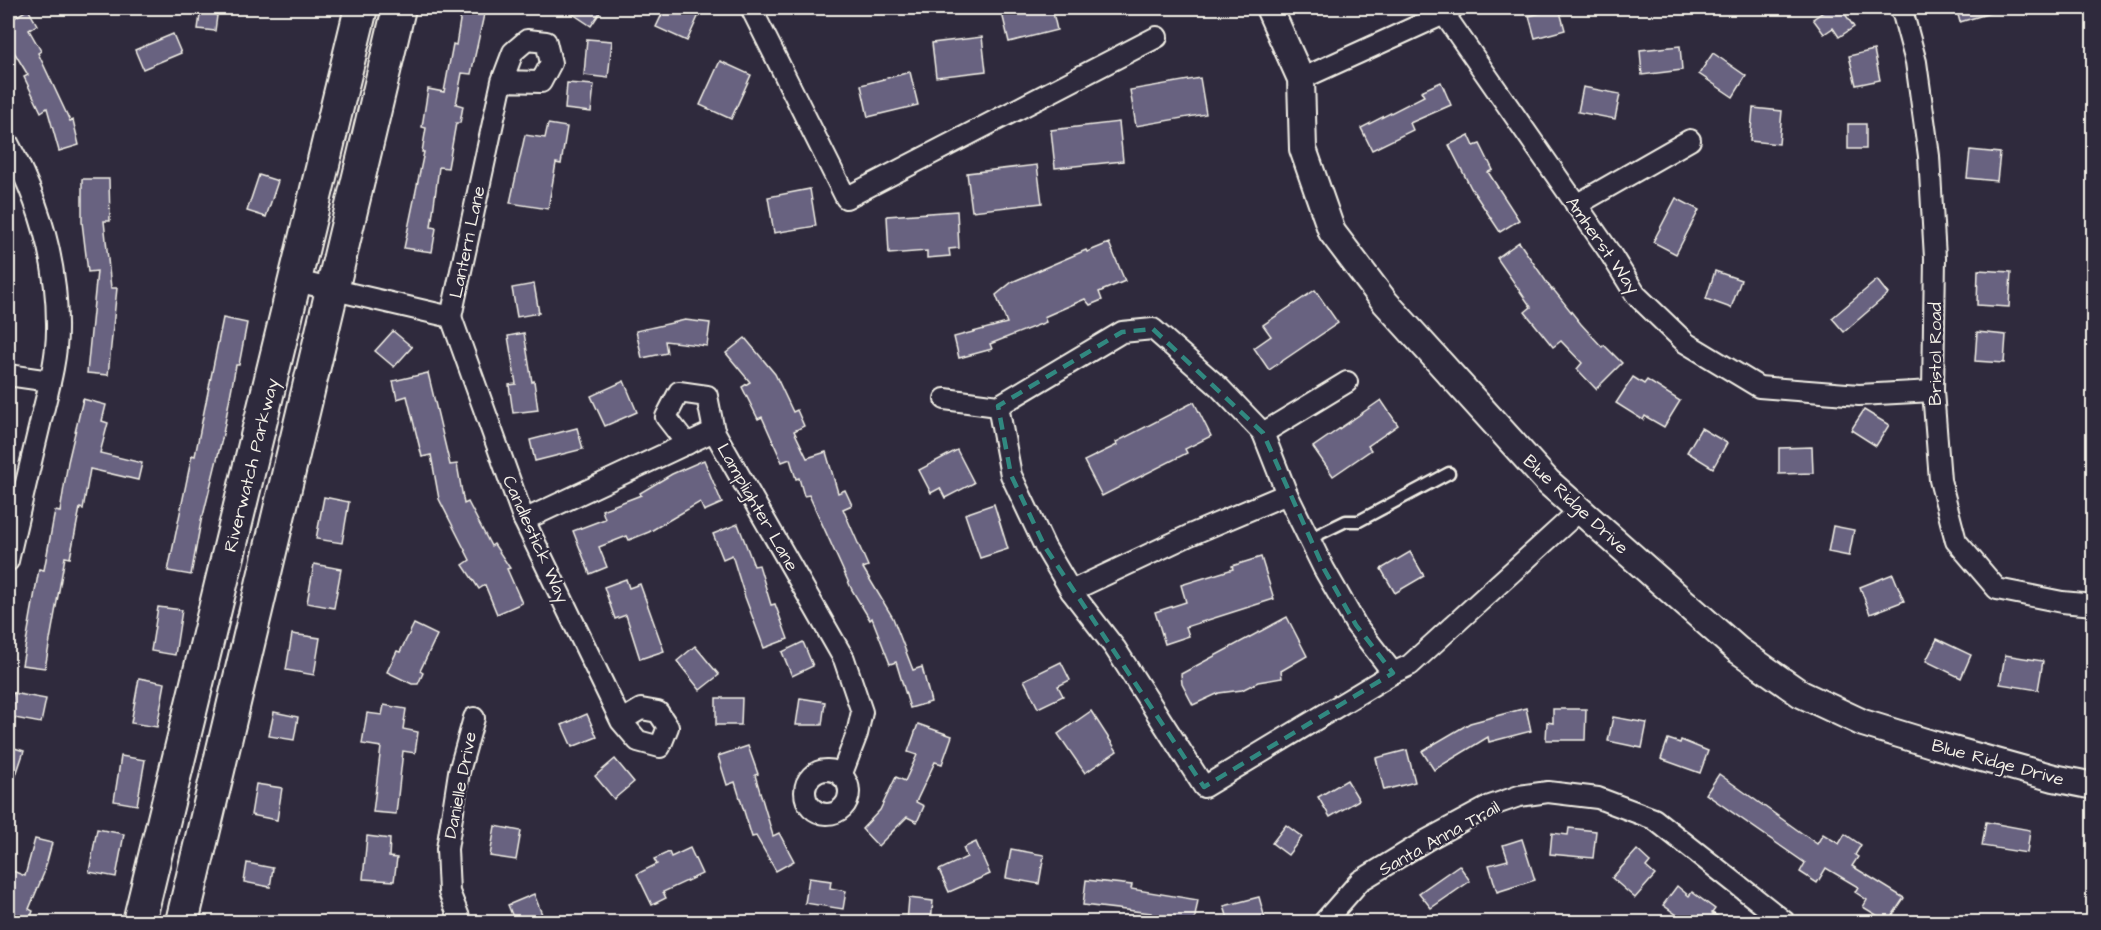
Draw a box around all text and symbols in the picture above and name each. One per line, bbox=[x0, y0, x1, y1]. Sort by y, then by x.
street label: Lantern Lane bbox=[443, 183, 492, 301]
street label: Amherst Way bbox=[1559, 192, 1645, 300]
street label: Bristol Road bbox=[1923, 302, 1948, 406]
street label: Riverwatch Parkway bbox=[218, 375, 286, 555]
street label: Lamplighter Lane bbox=[710, 439, 804, 577]
street label: Blue Ridge Drive bbox=[1517, 449, 1634, 561]
street label: Candlestick Way bbox=[495, 471, 575, 608]
street label: Danielle Drive bbox=[438, 729, 483, 841]
street label: Blue Ridge Drive bbox=[1929, 733, 2067, 793]
street label: Santa Anna Trail bbox=[1374, 795, 1505, 882]

